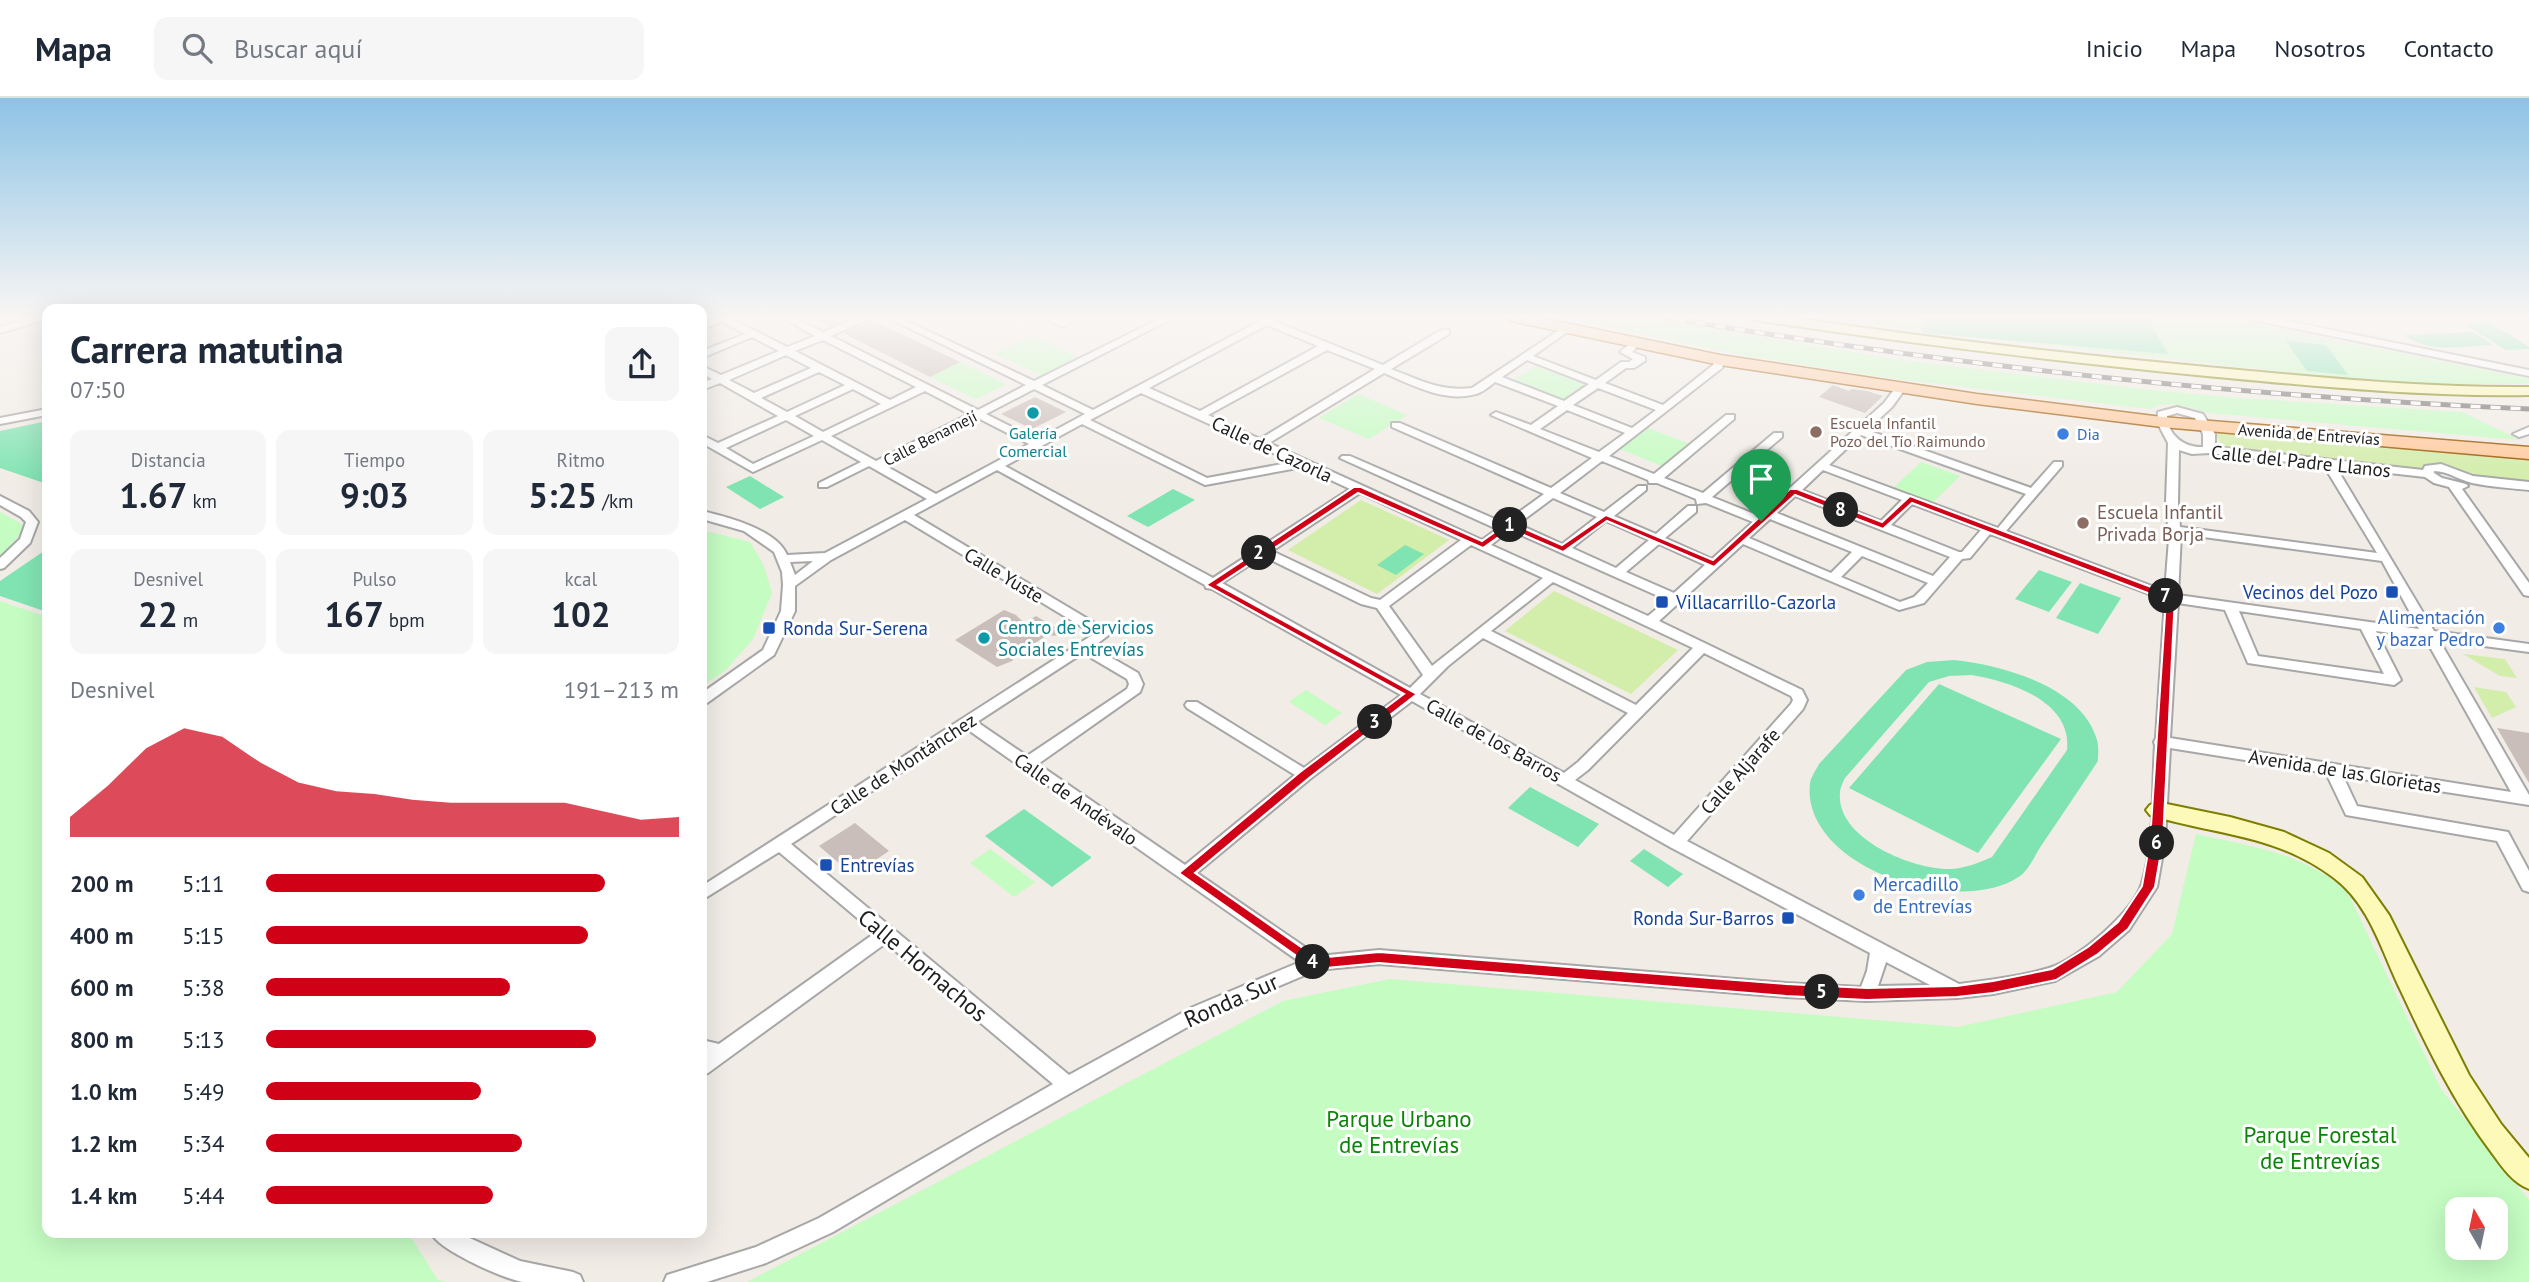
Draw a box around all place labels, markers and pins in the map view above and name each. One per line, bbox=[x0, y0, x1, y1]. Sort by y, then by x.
marker: Galería Comercial bbox=[1025, 405, 1041, 421]
place label: Escuela Infantil Pozo del Tío Raimundo bbox=[1830, 413, 1986, 451]
place label: Galería Comercial bbox=[999, 423, 1067, 461]
marker: Escuela Infantil Pozo del Tío Raimundo bbox=[1808, 424, 1824, 440]
place label: Dia bbox=[2077, 424, 2100, 444]
marker: Dia bbox=[2055, 426, 2071, 442]
pin bbox=[1731, 449, 1791, 521]
pin: 8 bbox=[1824, 492, 1858, 528]
place label: Escuela Infantil Privada Borja bbox=[2097, 500, 2223, 546]
pin: 1 bbox=[1492, 508, 1528, 542]
marker: Escuela Infantil Privada Borja bbox=[2075, 515, 2091, 531]
pin: 2 bbox=[1242, 536, 1276, 570]
pin: 7 bbox=[2148, 578, 2184, 614]
place label: Vecinos del Pozo bbox=[2242, 580, 2378, 604]
marker: Vecinos del Pozo bbox=[2384, 584, 2400, 600]
place label: Villacarrillo-Cazorla bbox=[1675, 590, 1836, 614]
marker: Villacarrillo-Cazorla bbox=[1654, 594, 1670, 610]
place label: Alimentación y bazar Pedro bbox=[2376, 605, 2485, 651]
place label: Centro de Servicios Sociales Entrevías bbox=[998, 615, 1154, 661]
place label: Ronda Sur-Serena bbox=[783, 616, 928, 640]
marker: Ronda Sur-Serena bbox=[761, 620, 777, 636]
marker: Alimentación y bazar Pedro bbox=[2491, 620, 2507, 636]
marker: Centro de Servicios Sociales Entrevías bbox=[976, 630, 992, 646]
pin: 3 bbox=[1358, 704, 1392, 740]
pin: 6 bbox=[2140, 826, 2174, 860]
place label: Entrevías bbox=[840, 853, 914, 877]
marker: Entrevías bbox=[818, 857, 834, 873]
place label: Mercadillo de Entrevías bbox=[1873, 872, 1972, 918]
marker: Mercadillo de Entrevías bbox=[1851, 887, 1867, 903]
place label: Ronda Sur-Barros bbox=[1633, 906, 1774, 930]
marker: Ronda Sur-Barros bbox=[1780, 910, 1796, 926]
pin: 4 bbox=[1296, 944, 1330, 980]
pin: 5 bbox=[1804, 974, 1840, 1010]

